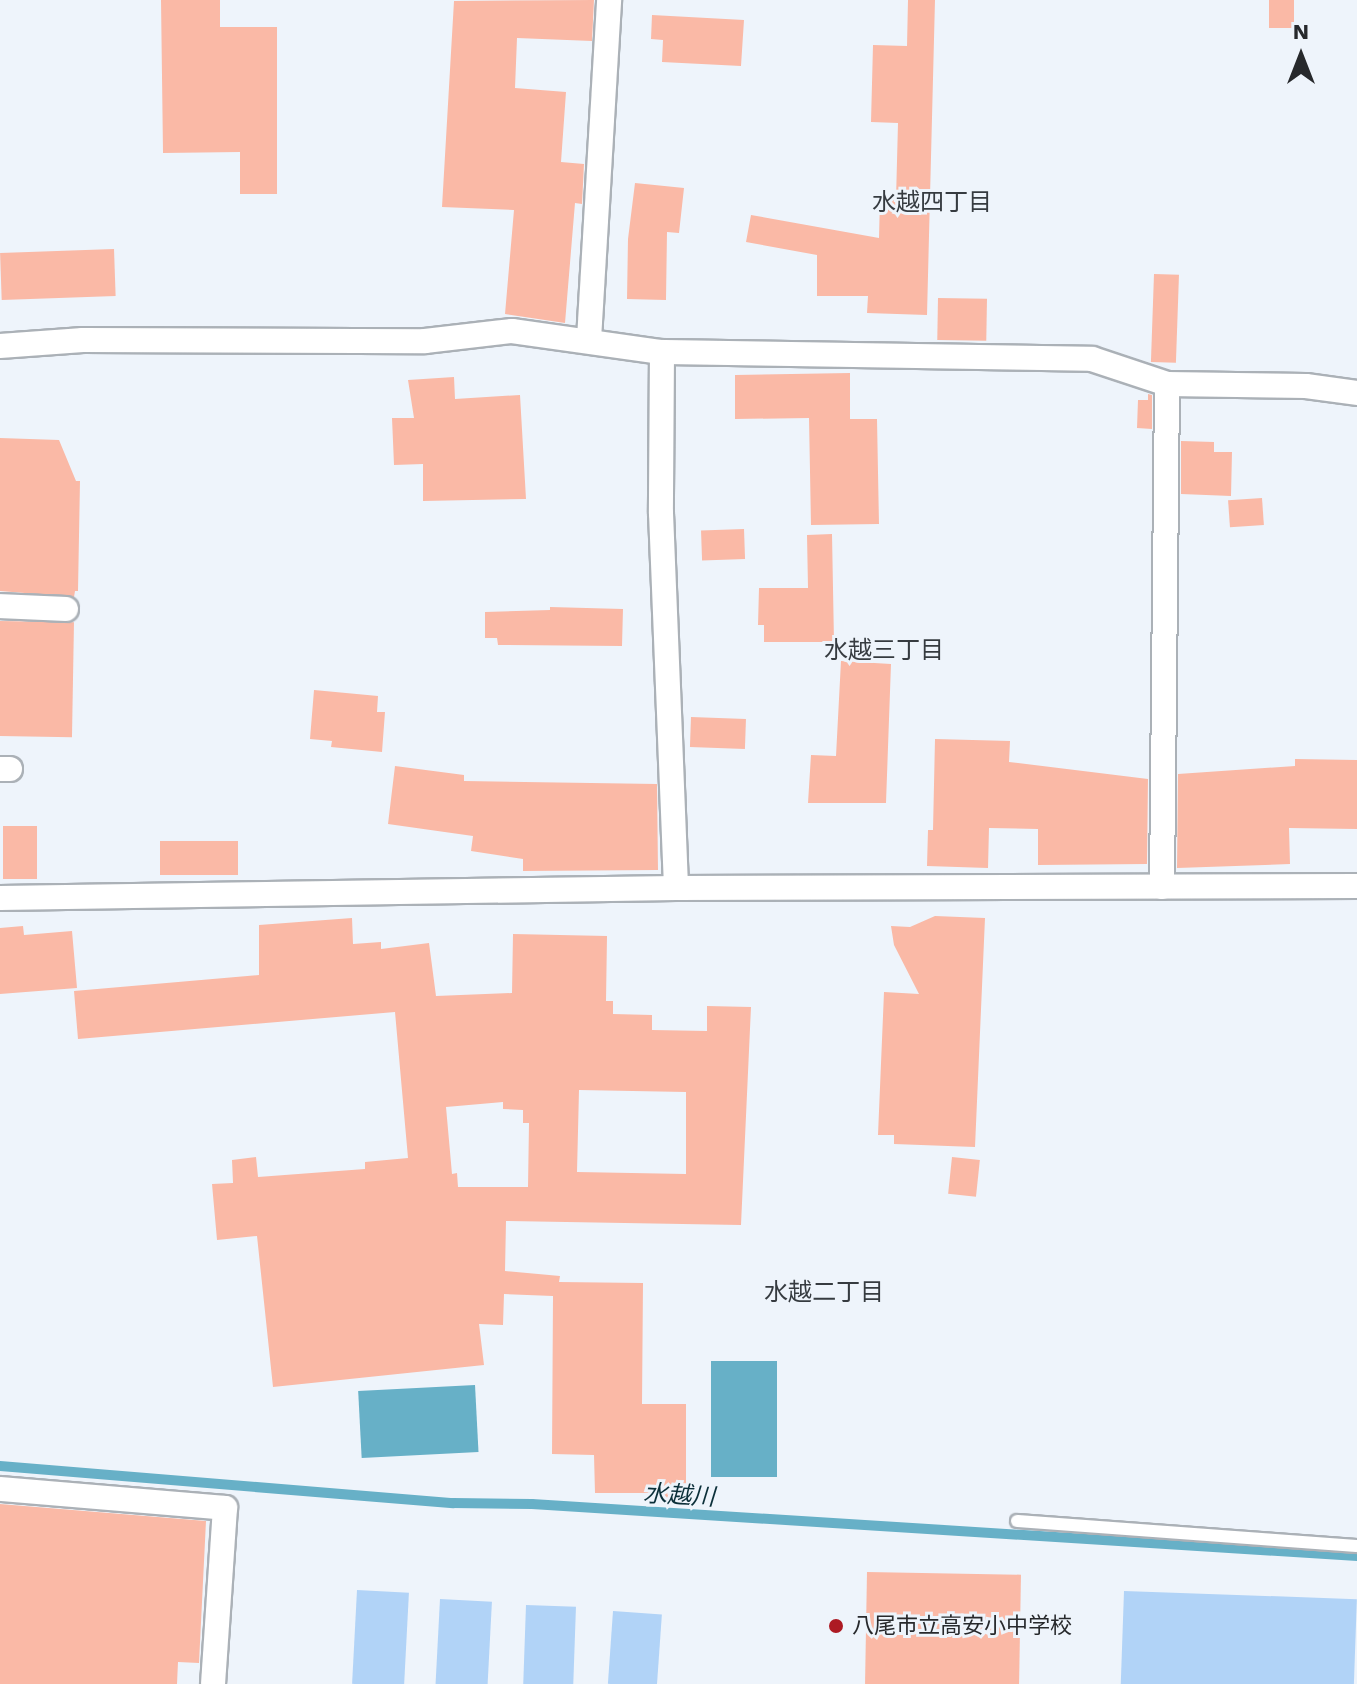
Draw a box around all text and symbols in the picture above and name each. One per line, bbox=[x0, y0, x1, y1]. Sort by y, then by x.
north arrow bbox=[1261, 16, 1341, 96]
text: N bbox=[1293, 19, 1309, 44]
district label: 水越四丁目 bbox=[872, 189, 992, 217]
district label: 水越三丁目 bbox=[824, 637, 944, 665]
district label: 水越二丁目 bbox=[764, 1279, 884, 1307]
water label: 水越川 bbox=[642, 1480, 716, 1512]
place label: 八尾市立高安小中学校 bbox=[852, 1613, 1072, 1639]
marker: 八尾市立高安小中学校 bbox=[827, 1617, 845, 1635]

